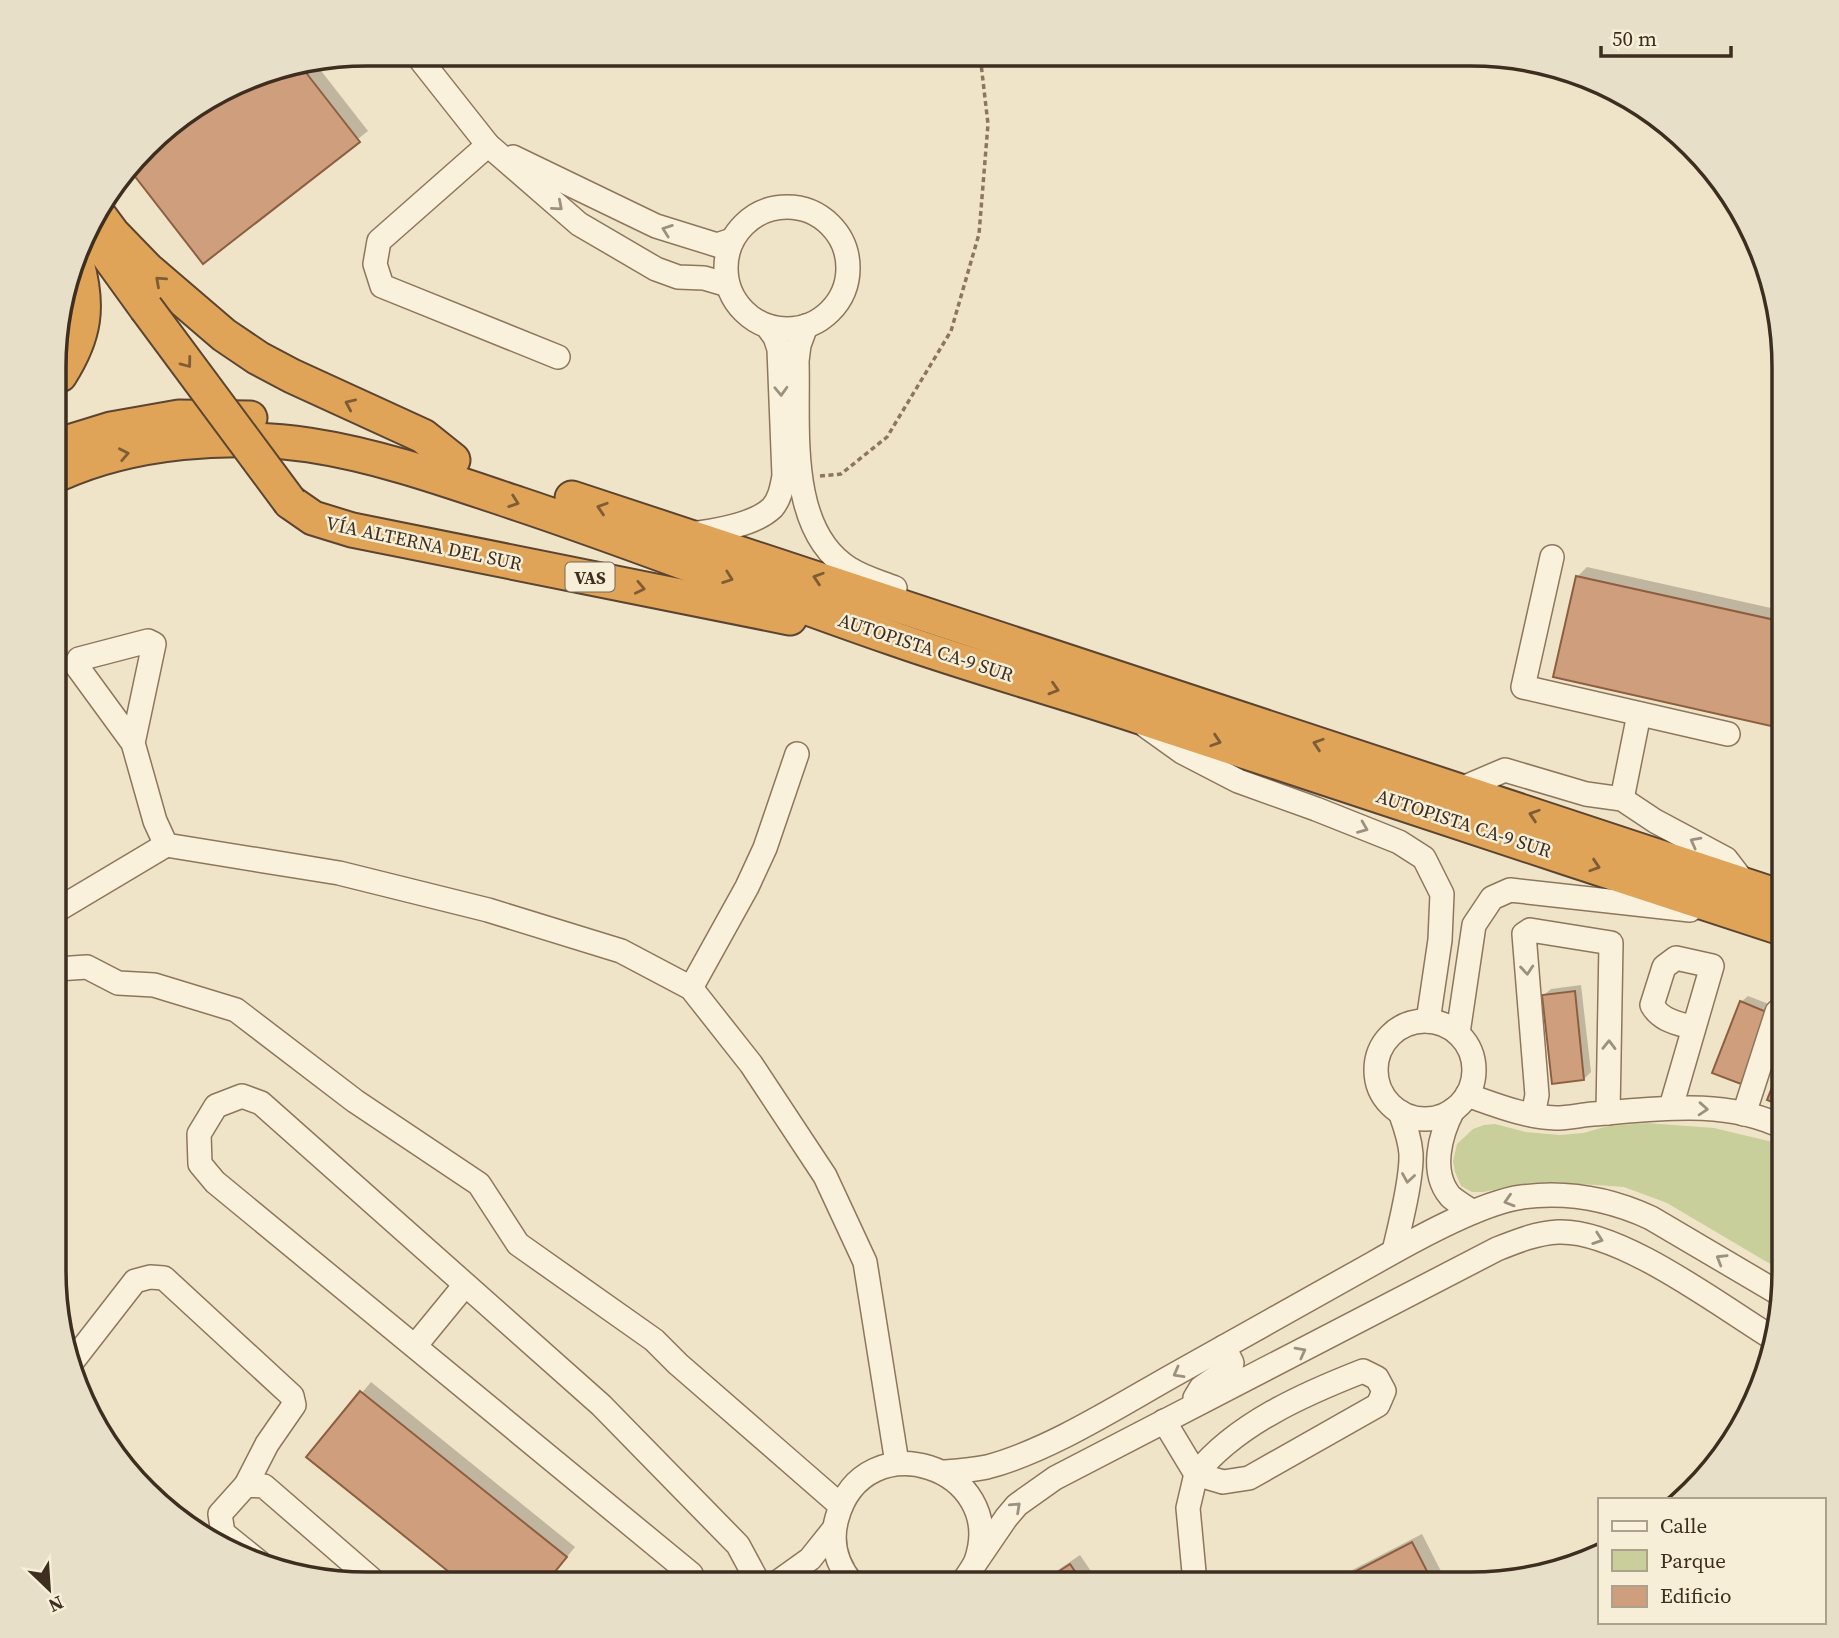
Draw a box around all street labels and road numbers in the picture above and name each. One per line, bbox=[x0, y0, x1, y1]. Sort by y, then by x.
street label: VÍA ALTERNA DEL SUR bbox=[324, 510, 525, 577]
road number: VAS bbox=[566, 562, 614, 592]
street label: AUTOPISTA CA-9 SUR bbox=[835, 606, 1018, 688]
street label: AUTOPISTA CA-9 SUR bbox=[1373, 782, 1556, 864]

